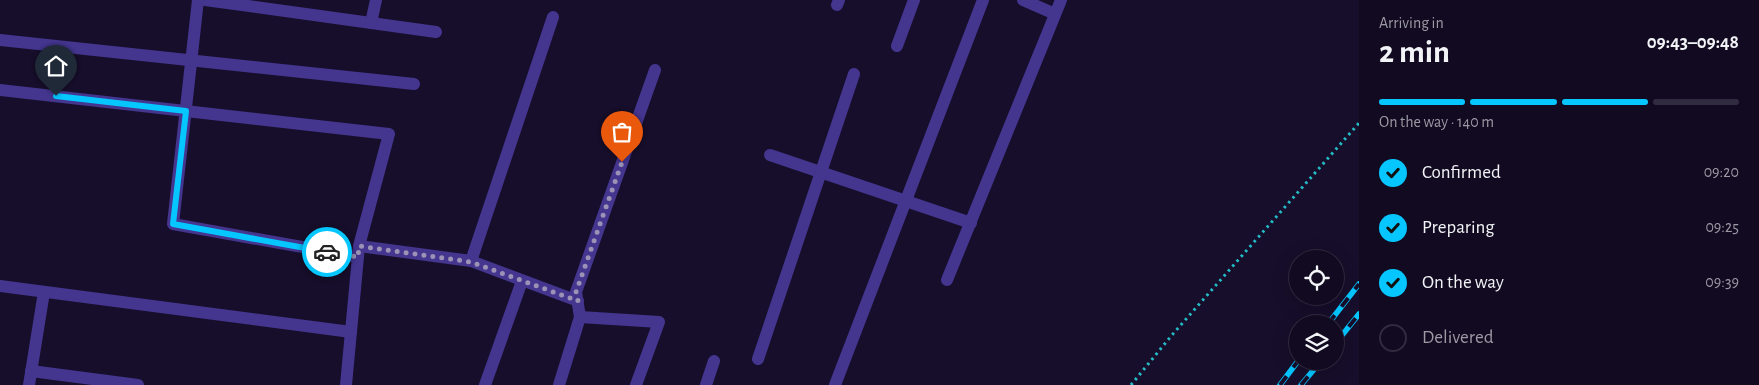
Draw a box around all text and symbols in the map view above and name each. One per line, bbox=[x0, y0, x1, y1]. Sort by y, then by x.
text: Arriving in bbox=[1379, 15, 1444, 31]
text: 09:43–09:48 bbox=[1647, 33, 1739, 52]
text: 2 min bbox=[1379, 36, 1450, 68]
pin bbox=[35, 45, 77, 96]
icon: home bbox=[42, 52, 70, 80]
pin bbox=[601, 111, 643, 162]
text: On the way · 140 m bbox=[1379, 114, 1494, 130]
icon: bag bbox=[608, 118, 636, 146]
icon: check bbox=[1379, 159, 1407, 187]
text: Confirmed bbox=[1422, 163, 1501, 182]
text: 09:20 bbox=[1704, 164, 1739, 180]
icon: check bbox=[1379, 214, 1407, 242]
text: Preparing bbox=[1422, 218, 1495, 237]
text: 09:25 bbox=[1705, 219, 1739, 235]
courier bbox=[302, 227, 352, 277]
icon: car bbox=[313, 238, 341, 266]
map controls bbox=[1289, 250, 1344, 370]
button: locate bbox=[1289, 250, 1344, 305]
icon: check bbox=[1379, 269, 1407, 297]
text: On the way bbox=[1422, 273, 1504, 292]
text: 09:39 bbox=[1705, 274, 1739, 290]
button: layers bbox=[1289, 315, 1344, 370]
text: Delivered bbox=[1422, 328, 1494, 347]

